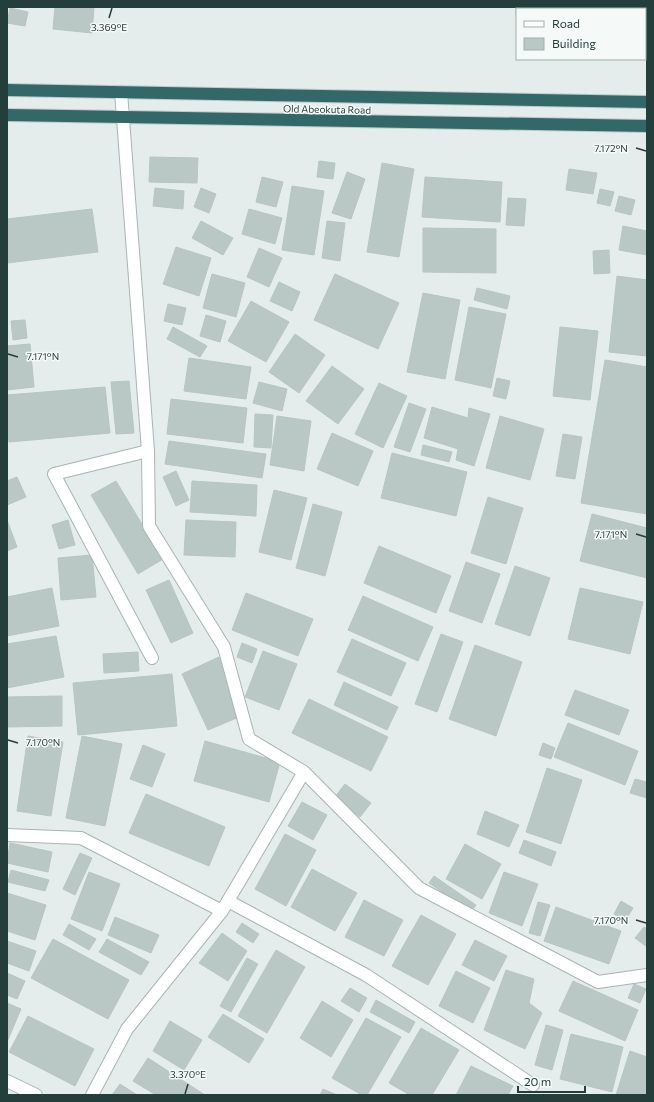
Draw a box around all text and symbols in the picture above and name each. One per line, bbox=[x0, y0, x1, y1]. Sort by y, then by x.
legend bbox=[516, 8, 646, 60]
text: Road bbox=[552, 16, 580, 30]
text: 3.369°E bbox=[91, 21, 127, 33]
text: Building bbox=[552, 36, 596, 50]
street label: Old Abeokuta Road bbox=[283, 102, 371, 116]
text: 7.172°N bbox=[594, 142, 628, 154]
text: 7.171°N bbox=[27, 350, 59, 362]
text: 7.171°N bbox=[595, 528, 627, 540]
text: 7.170°N bbox=[26, 736, 60, 748]
text: 7.170°N bbox=[594, 914, 628, 926]
text: 3.370°E bbox=[170, 1068, 206, 1080]
scale bar bbox=[518, 1068, 585, 1094]
text: 20 m bbox=[524, 1074, 551, 1088]

